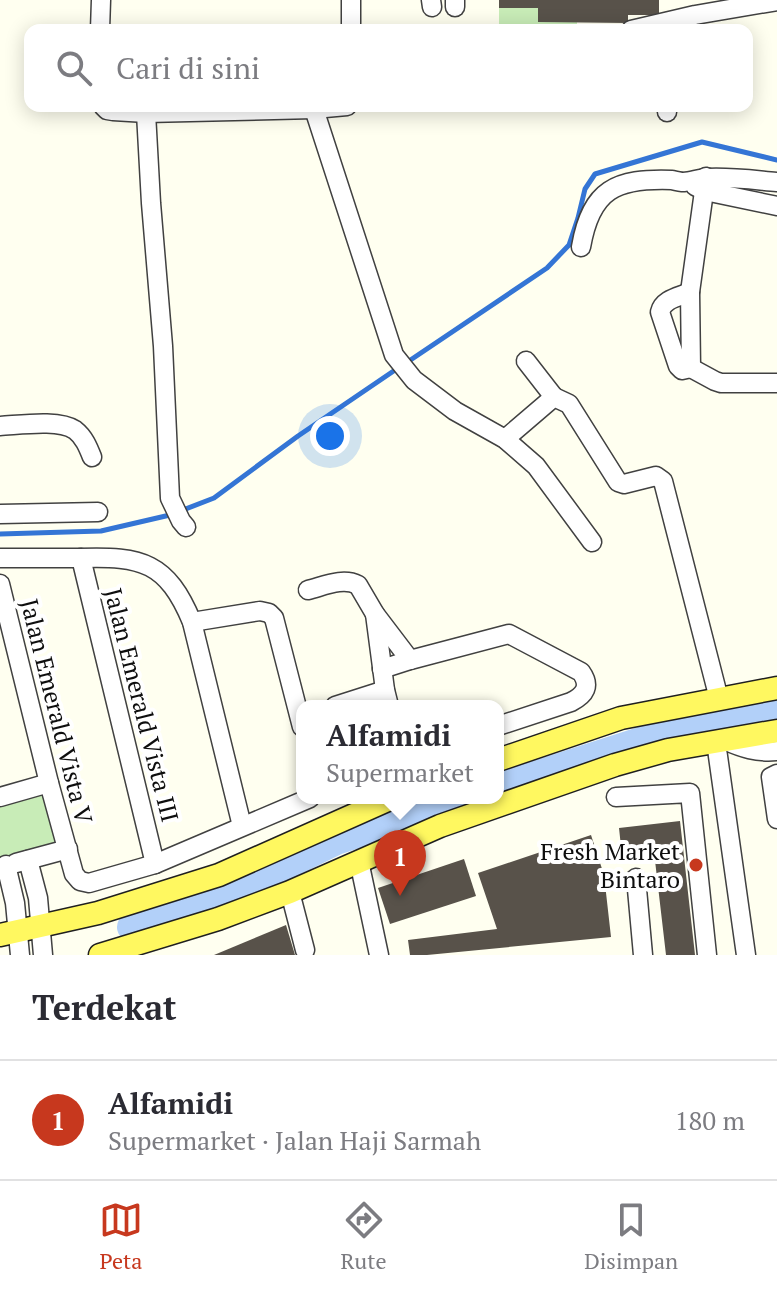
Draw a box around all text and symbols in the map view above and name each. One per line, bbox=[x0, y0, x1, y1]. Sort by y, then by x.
search box bbox=[24, 24, 753, 112]
icon: search bbox=[52, 46, 96, 90]
text: Cari di sini bbox=[116, 48, 260, 88]
your location bbox=[310, 416, 350, 456]
street label: Jalan Emerald Vista III bbox=[97, 585, 187, 825]
street label: Jalan Emerald Vista V bbox=[14, 595, 100, 827]
popup bbox=[296, 700, 504, 804]
text: Alfamidi bbox=[326, 715, 451, 755]
text: Supermarket bbox=[326, 755, 474, 789]
pin: 1 bbox=[374, 830, 426, 896]
place label: Fresh Market Bintaro bbox=[540, 835, 680, 895]
marker: Fresh Market Bintaro bbox=[687, 856, 705, 874]
text: Terdekat bbox=[32, 985, 177, 1030]
text: Alfamidi bbox=[108, 1083, 233, 1123]
text: 1 bbox=[51, 1103, 65, 1137]
text: 180 m bbox=[675, 1103, 745, 1137]
text: Supermarket · Jalan Haji Sarmah bbox=[108, 1123, 481, 1157]
tab: Peta bbox=[99, 1198, 143, 1275]
tab: Rute bbox=[341, 1198, 386, 1275]
tab: Disimpan bbox=[584, 1198, 678, 1275]

